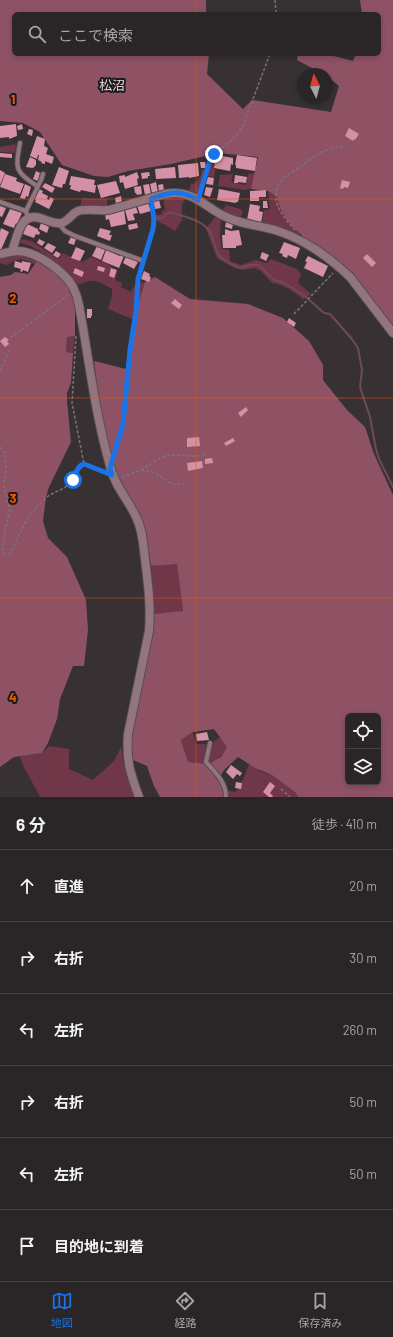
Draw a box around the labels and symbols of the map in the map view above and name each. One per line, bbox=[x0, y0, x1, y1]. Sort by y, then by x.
north arrow bbox=[297, 68, 333, 104]
district label: 松沼 bbox=[99, 77, 125, 93]
text: 1 bbox=[11, 91, 15, 107]
route end bbox=[205, 145, 223, 163]
text: 2 bbox=[9, 290, 17, 306]
route start bbox=[64, 471, 82, 489]
text: 3 bbox=[9, 490, 17, 506]
text: 4 bbox=[9, 689, 17, 705]

